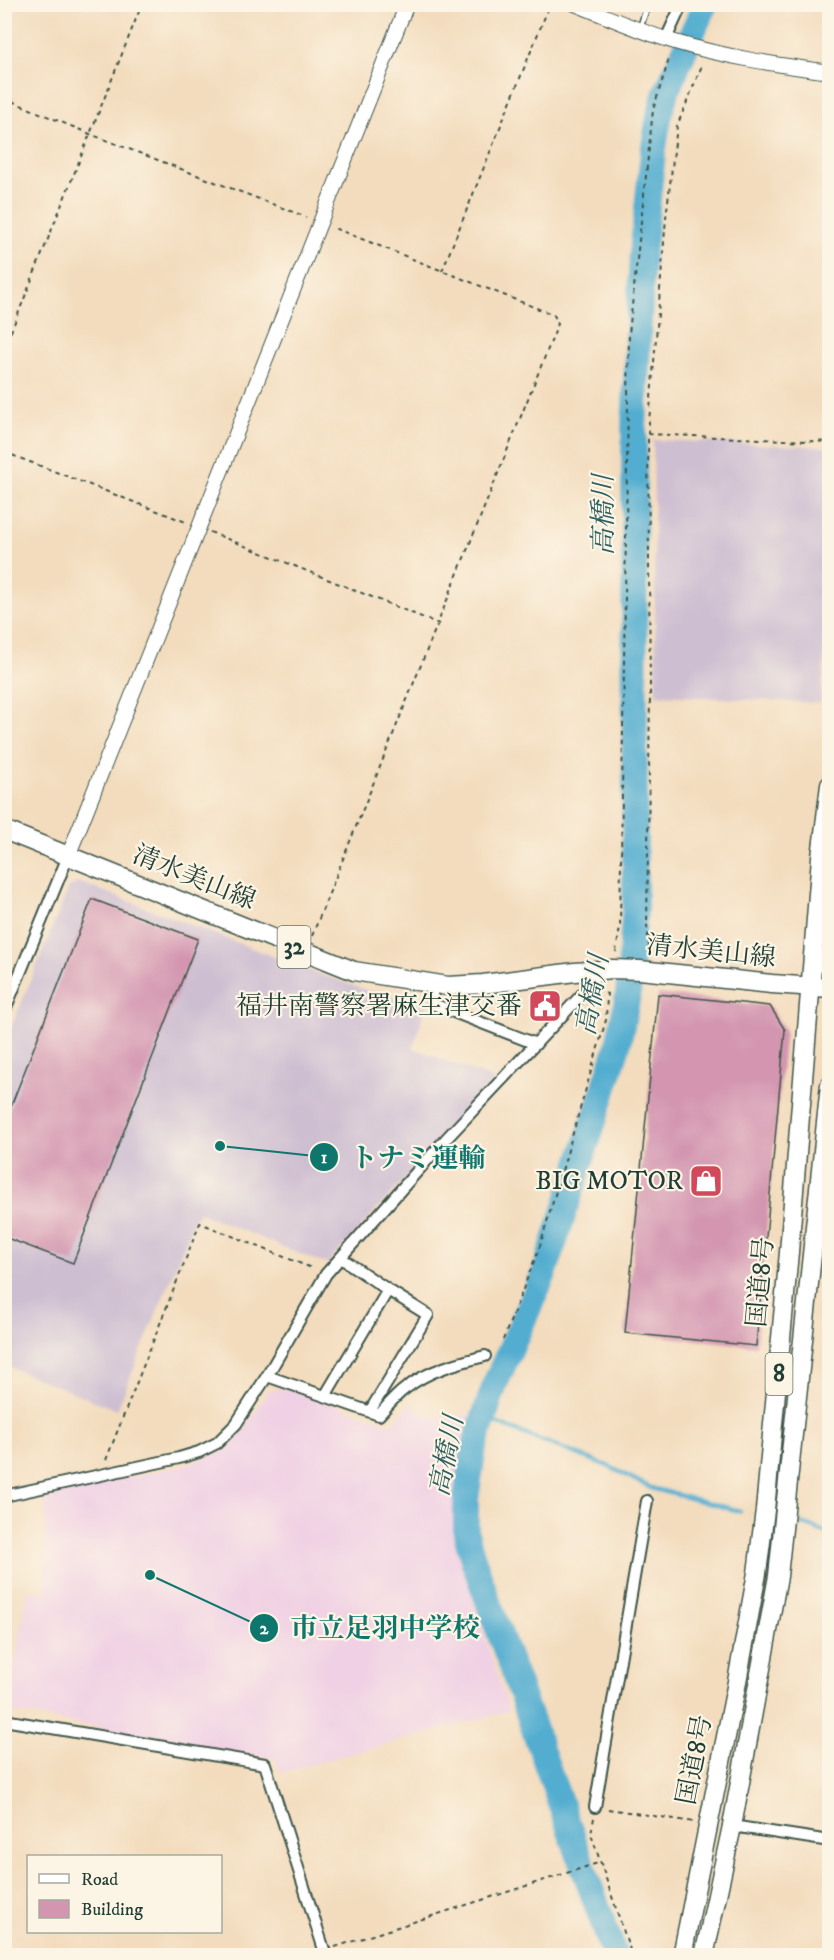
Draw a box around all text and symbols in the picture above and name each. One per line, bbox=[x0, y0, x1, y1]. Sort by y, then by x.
water label: 高橋川 bbox=[587, 472, 621, 556]
street label: 清水美山線 bbox=[128, 838, 260, 918]
road number: 32 bbox=[278, 926, 310, 968]
street label: 清水美山線 bbox=[645, 929, 777, 975]
water label: 高橋川 bbox=[569, 949, 617, 1038]
public building icon: 福井南警察署麻生津交番 bbox=[527, 988, 563, 1024]
place label: 福井南警察署麻生津交番 bbox=[236, 990, 522, 1023]
callout: トナミ運輸 bbox=[309, 1135, 498, 1180]
text: トナミ運輸 bbox=[351, 1142, 486, 1176]
text: 1 bbox=[321, 1147, 328, 1169]
shop icon: BIG MOTOR bbox=[688, 1163, 724, 1199]
place label: BIG MOTOR bbox=[535, 1165, 683, 1198]
street label: 国道8号 bbox=[741, 1235, 781, 1329]
road number: 8 bbox=[766, 1353, 792, 1395]
water label: 高橋川 bbox=[423, 1410, 472, 1499]
callout: 市立足羽中学校 bbox=[249, 1605, 492, 1650]
text: 市立足羽中学校 bbox=[291, 1612, 480, 1646]
text: 2 bbox=[260, 1618, 270, 1640]
street label: 国道8号 bbox=[670, 1712, 720, 1808]
legend bbox=[27, 1855, 222, 1933]
text: Road bbox=[81, 1869, 118, 1891]
text: Building bbox=[81, 1899, 143, 1921]

